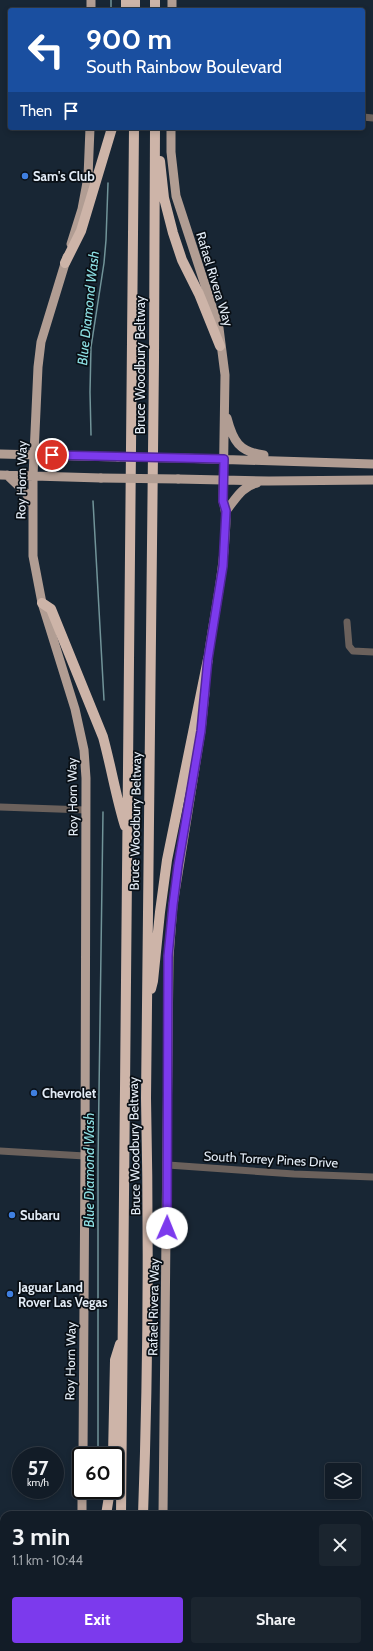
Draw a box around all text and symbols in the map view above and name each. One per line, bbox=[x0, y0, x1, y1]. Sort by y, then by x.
text: 900 m bbox=[86, 22, 172, 56]
icon: left bbox=[20, 24, 72, 76]
text: South Rainbow Boulevard bbox=[86, 56, 282, 78]
icon: arrive bbox=[60, 100, 82, 122]
text: Then bbox=[20, 102, 52, 120]
place label: Sam's Club bbox=[33, 168, 95, 184]
marker: Sam's Club bbox=[20, 171, 30, 181]
street label: Rafael Rivera Way bbox=[193, 230, 237, 329]
water label: Blue Diamond Wash bbox=[73, 250, 103, 366]
street label: Bruce Woodbury Beltway bbox=[132, 295, 148, 434]
pin bbox=[35, 438, 69, 472]
street label: Roy Horn Way bbox=[12, 440, 30, 520]
icon: arrive bbox=[41, 444, 63, 466]
street label: Bruce Woodbury Beltway bbox=[126, 751, 144, 890]
street label: Roy Horn Way bbox=[63, 757, 81, 837]
street label: Bruce Woodbury Beltway bbox=[125, 1076, 143, 1215]
place label: Chevrolet bbox=[42, 1085, 97, 1101]
marker: Chevrolet bbox=[29, 1088, 39, 1098]
water label: Blue Diamond Wash bbox=[80, 1113, 98, 1227]
street label: South Torrey Pines Drive bbox=[203, 1147, 339, 1171]
place label: Subaru bbox=[20, 1207, 60, 1223]
position arrow bbox=[146, 1207, 188, 1249]
marker: Subaru bbox=[7, 1210, 17, 1220]
street label: Rafael Rivera Way bbox=[144, 1257, 162, 1356]
place label: Jaguar Land Rover Las Vegas bbox=[17, 1279, 108, 1310]
marker: Jaguar Land Rover Las Vegas bbox=[5, 1289, 15, 1299]
street label: Roy Horn Way bbox=[61, 1321, 79, 1401]
speed limit sign: 60 bbox=[72, 1447, 124, 1499]
text: 57 bbox=[28, 1456, 48, 1480]
map controls bbox=[325, 1463, 361, 1499]
button: layers bbox=[325, 1463, 361, 1499]
text: km/h bbox=[27, 1476, 49, 1489]
text: 3 min bbox=[12, 1522, 70, 1551]
button: close bbox=[319, 1524, 361, 1566]
text: 1.1 km · 10:44 bbox=[12, 1552, 83, 1568]
button: Exit bbox=[12, 1597, 183, 1643]
button: Share bbox=[191, 1597, 361, 1643]

